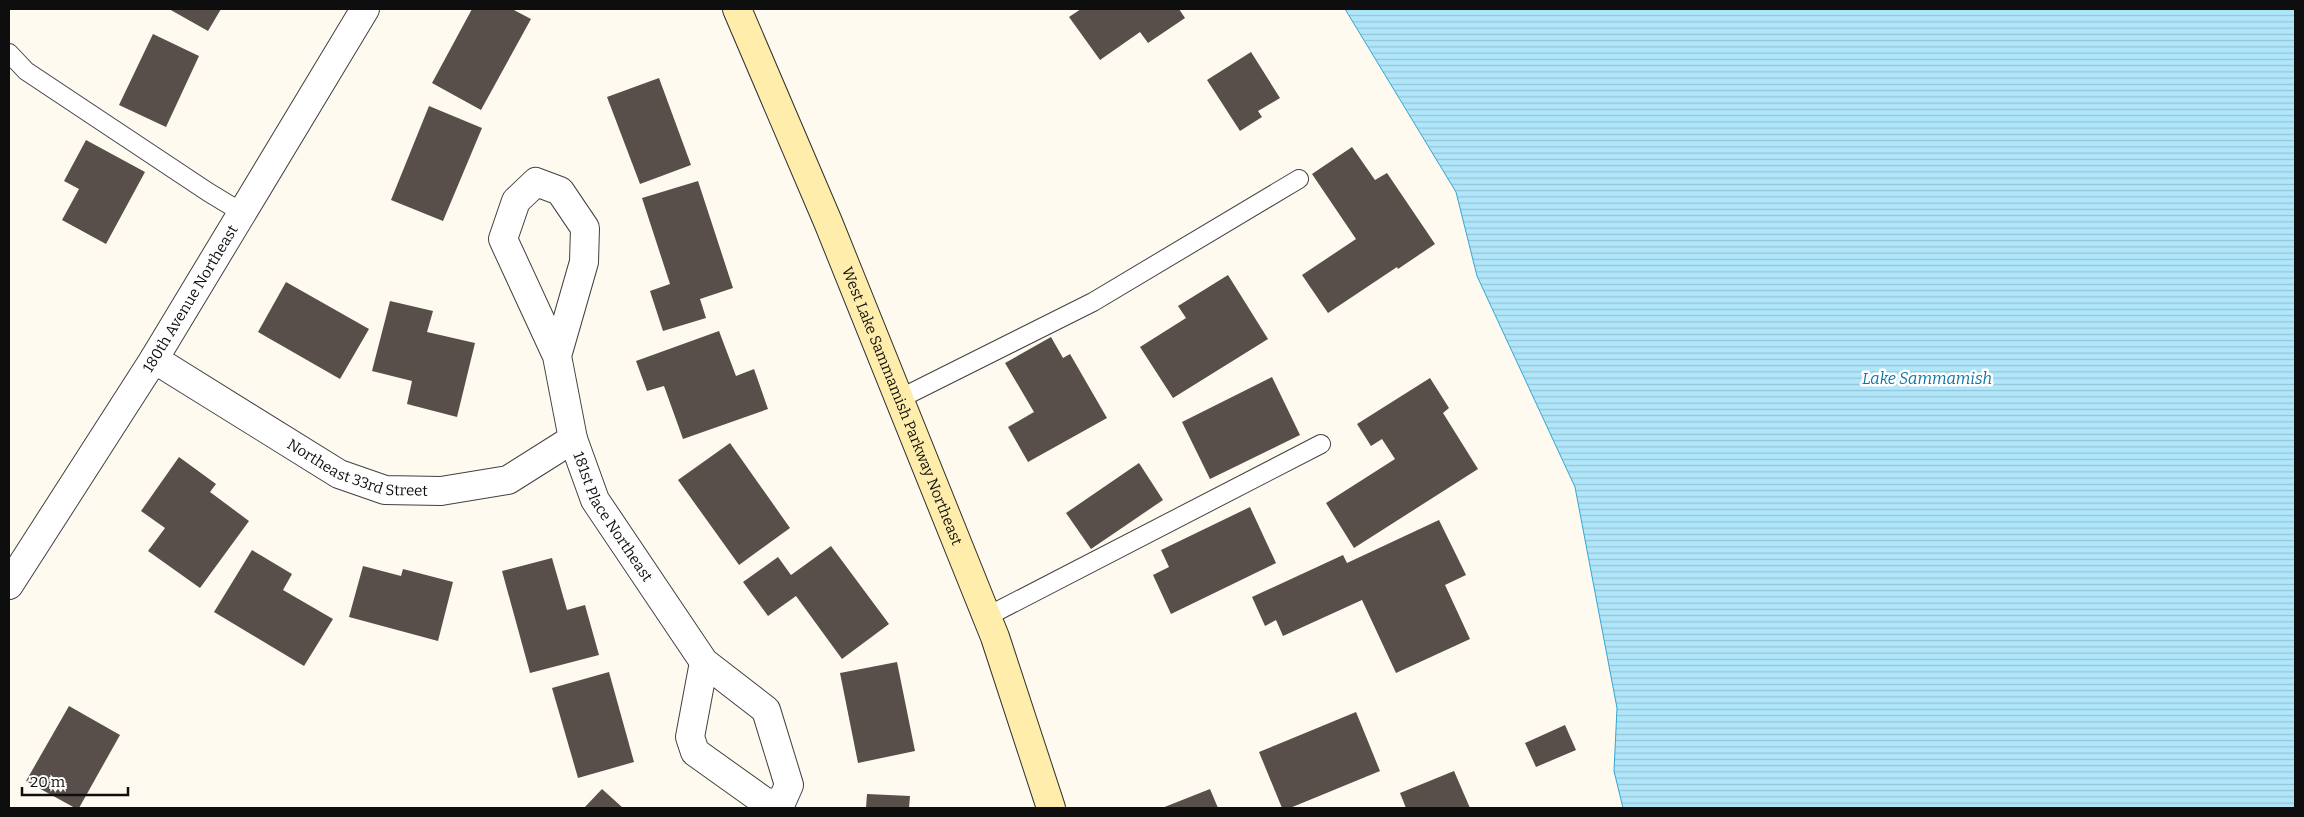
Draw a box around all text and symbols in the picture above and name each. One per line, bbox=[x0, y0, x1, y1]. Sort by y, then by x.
street label: 180th Avenue Northeast bbox=[139, 221, 242, 376]
street label: West Lake Sammamish Parkway Northeast bbox=[838, 264, 966, 548]
water label: Lake Sammamish bbox=[1862, 369, 1992, 388]
street label: Northeast 33rd Street bbox=[284, 435, 429, 500]
street label: 181st Place Northeast bbox=[569, 449, 657, 586]
scale bar bbox=[22, 764, 129, 796]
text: 20 m bbox=[30, 773, 66, 791]

